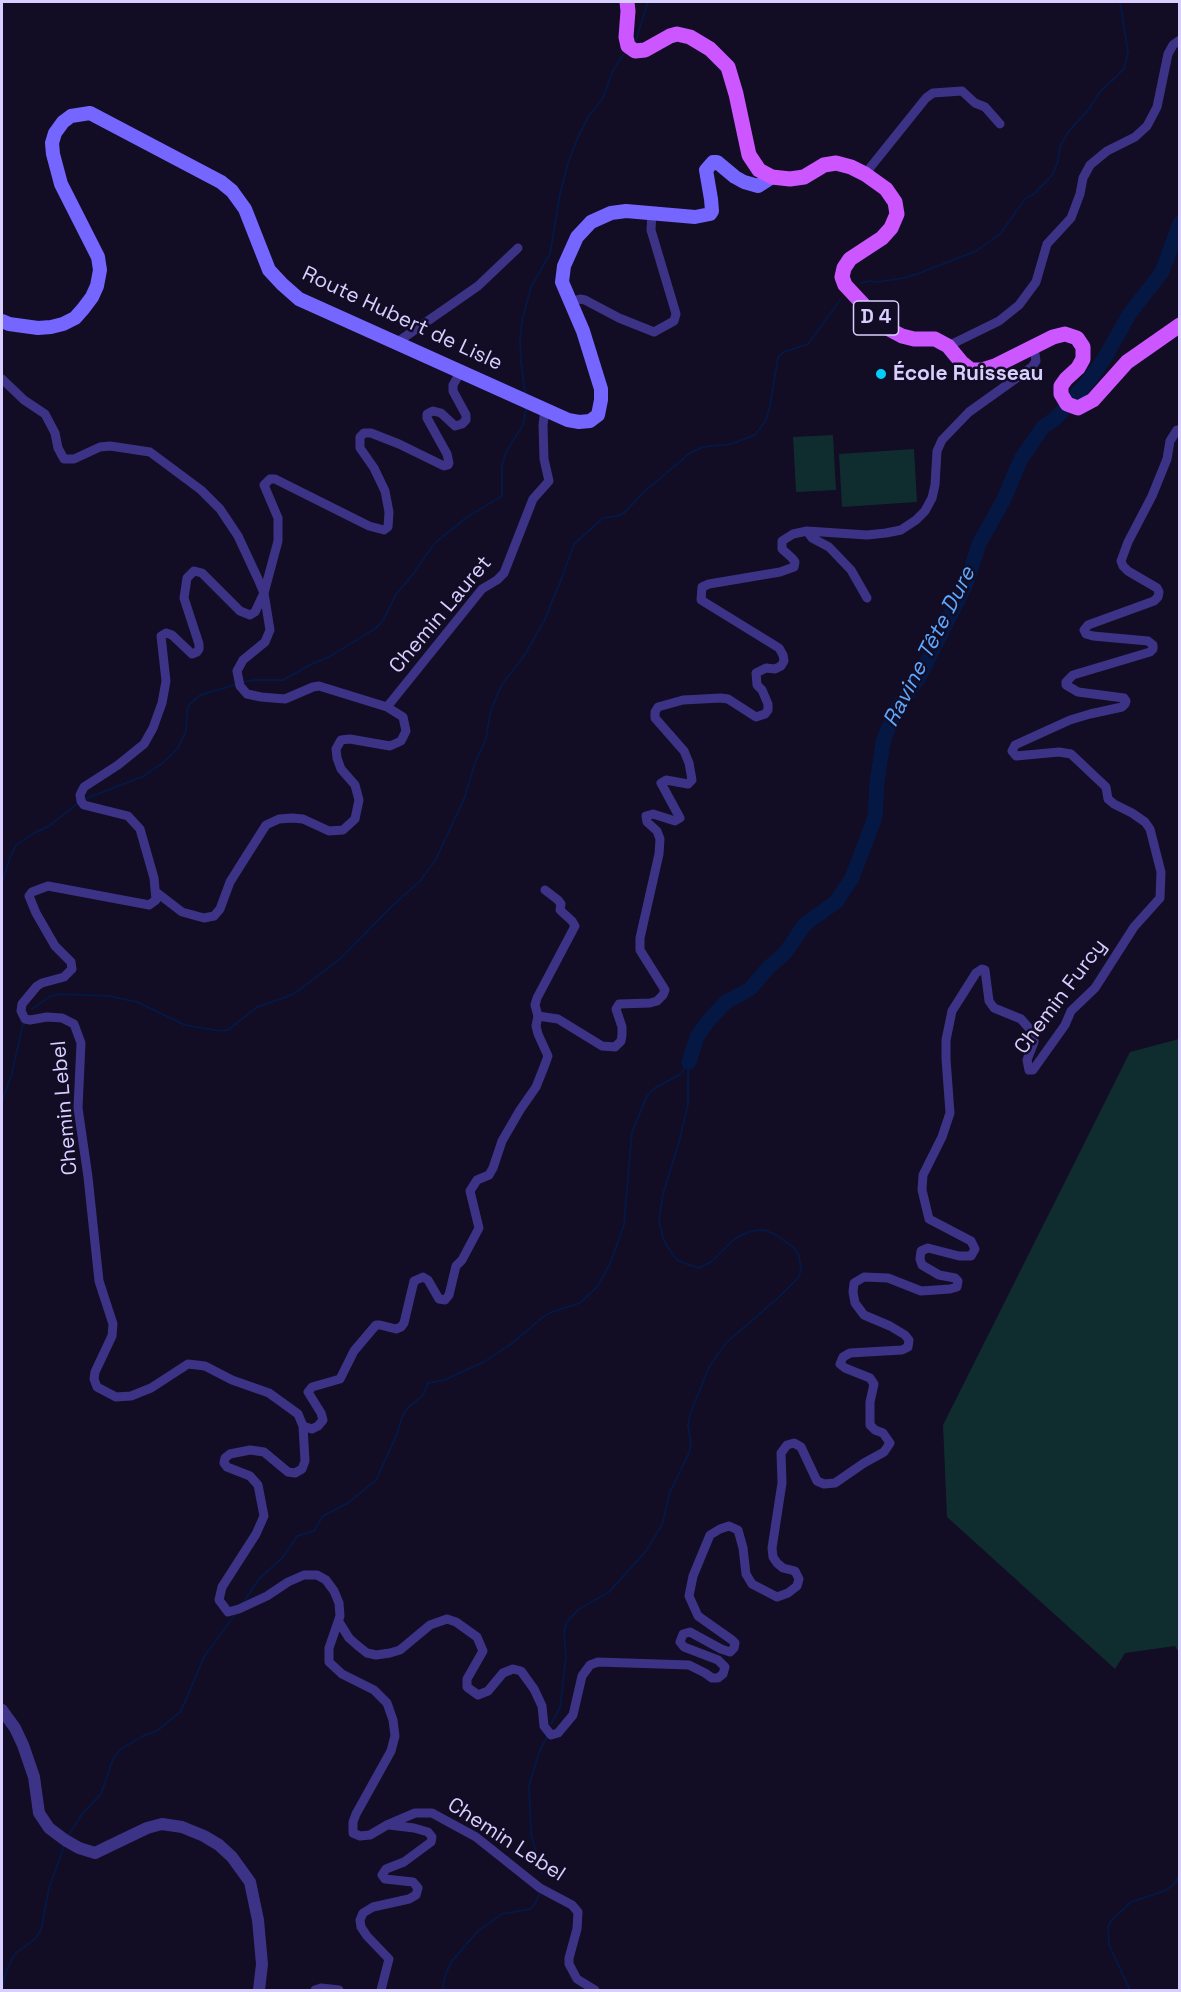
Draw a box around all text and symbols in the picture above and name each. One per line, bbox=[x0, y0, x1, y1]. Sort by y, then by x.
street label: Route Hubert de Lisle bbox=[298, 261, 506, 377]
road number: D 4 bbox=[854, 301, 898, 335]
place label: École Ruisseau bbox=[893, 361, 1044, 387]
marker: École Ruisseau bbox=[874, 367, 888, 381]
street label: Chemin Lauret bbox=[385, 551, 497, 679]
water label: Ravine Tête Dure bbox=[878, 563, 982, 731]
street label: Chemin Furcy bbox=[1010, 935, 1112, 1059]
street label: Chemin Lebel bbox=[47, 1040, 83, 1176]
street label: Chemin Lebel bbox=[442, 1793, 570, 1887]

